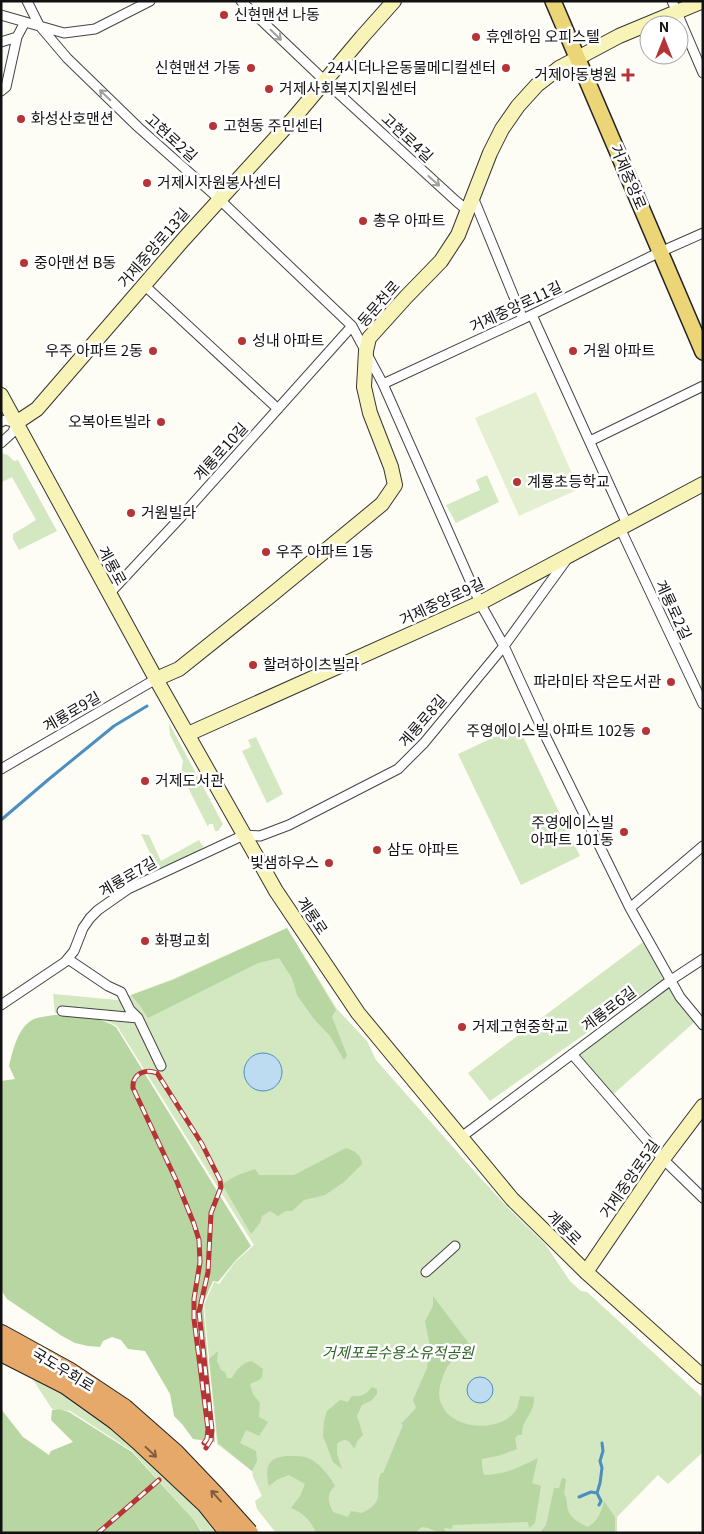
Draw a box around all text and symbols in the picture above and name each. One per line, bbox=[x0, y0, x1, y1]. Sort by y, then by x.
place label: 신현맨션 나동 bbox=[234, 3, 320, 24]
marker: 신현맨션 나동 bbox=[218, 9, 230, 21]
north arrow bbox=[639, 15, 689, 65]
text: N bbox=[659, 16, 669, 36]
place label: 휴엔하임 오피스텔 bbox=[486, 25, 600, 46]
one-way arrow bbox=[270, 29, 282, 41]
marker: 휴엔하임 오피스텔 bbox=[470, 31, 482, 43]
place label: 신현맨션 가동 bbox=[155, 56, 241, 77]
place label: 24시더나은동물메디컬센터 bbox=[328, 56, 496, 77]
marker: 신현맨션 가동 bbox=[245, 62, 257, 74]
marker: 24시더나은동물메디컬센터 bbox=[500, 62, 512, 74]
place label: 거제아동병원 bbox=[534, 63, 617, 84]
marker: 거제아동병원 bbox=[621, 68, 635, 82]
place label: 거제사회복지지원센터 bbox=[279, 77, 417, 98]
marker: 거제사회복지지원센터 bbox=[263, 83, 275, 95]
one-way arrow bbox=[100, 90, 112, 102]
place label: 화성산호맨션 bbox=[31, 107, 114, 128]
street label: 고현로2길 bbox=[141, 108, 203, 166]
street label: 고현로4길 bbox=[378, 108, 438, 166]
marker: 화성산호맨션 bbox=[15, 113, 27, 125]
place label: 고현동 주민센터 bbox=[223, 114, 323, 135]
marker: 고현동 주민센터 bbox=[207, 120, 219, 132]
street label: 거제중앙로 bbox=[606, 141, 653, 212]
place label: 거제시자원봉사센터 bbox=[157, 171, 281, 192]
one-way arrow bbox=[427, 175, 440, 187]
marker: 거제시자원봉사센터 bbox=[141, 177, 153, 189]
street label: 거제중앙로13길 bbox=[112, 203, 193, 291]
place label: 총우 아파트 bbox=[373, 209, 446, 230]
marker: 총우 아파트 bbox=[357, 215, 369, 227]
place label: 중아맨션 B동 bbox=[34, 251, 116, 272]
marker: 중아맨션 B동 bbox=[18, 257, 30, 269]
street label: 동문천로 bbox=[352, 275, 404, 331]
street label: 거제중앙로11길 bbox=[466, 275, 565, 336]
place label: 성내 아파트 bbox=[252, 329, 325, 350]
marker: 성내 아파트 bbox=[236, 335, 248, 347]
place label: 우주 아파트 2동 bbox=[45, 339, 143, 360]
place label: 거원 아파트 bbox=[583, 339, 656, 360]
marker: 우주 아파트 2동 bbox=[147, 345, 159, 357]
marker: 거원 아파트 bbox=[567, 345, 579, 357]
place label: 오복아트빌라 bbox=[68, 410, 151, 431]
marker: 오복아트빌라 bbox=[155, 416, 167, 428]
street label: 계룡로10길 bbox=[188, 417, 252, 485]
place label: 계룡초등학교 bbox=[527, 470, 610, 491]
marker: 계룡초등학교 bbox=[511, 476, 523, 488]
place label: 거원빌라 bbox=[141, 501, 196, 522]
marker: 거원빌라 bbox=[125, 507, 137, 519]
place label: 우주 아파트 1동 bbox=[276, 540, 374, 561]
street label: 계룡로 bbox=[94, 542, 133, 588]
marker: 우주 아파트 1동 bbox=[260, 546, 272, 558]
street label: 거제중앙로9길 bbox=[396, 572, 487, 629]
street label: 계룡로2길 bbox=[651, 576, 697, 643]
place label: 할려하이츠빌라 bbox=[263, 653, 360, 674]
marker: 할려하이츠빌라 bbox=[247, 659, 259, 671]
place label: 파라미타 작은도서관 bbox=[533, 670, 661, 691]
marker: 파라미타 작은도서관 bbox=[665, 676, 677, 688]
street label: 계룡로9길 bbox=[38, 686, 104, 736]
street label: 계룡로8길 bbox=[393, 689, 451, 751]
place label: 주영에이스빌 아파트 102동 bbox=[466, 719, 636, 740]
marker: 주영에이스빌 아파트 102동 bbox=[640, 725, 652, 737]
place label: 거제도서관 bbox=[155, 769, 224, 790]
marker: 거제도서관 bbox=[139, 775, 151, 787]
place label: 주영에이스빌 아파트 101동 bbox=[530, 811, 614, 849]
marker: 주영에이스빌 아파트 101동 bbox=[618, 826, 630, 838]
place label: 삼도 아파트 bbox=[387, 838, 460, 859]
marker: 삼도 아파트 bbox=[371, 844, 383, 856]
street label: 계룡로7길 bbox=[94, 851, 160, 901]
place label: 빛샘하우스 bbox=[250, 851, 319, 872]
marker: 빛샘하우스 bbox=[323, 857, 335, 869]
street label: 계룡로 bbox=[293, 892, 334, 938]
place label: 화평교회 bbox=[155, 929, 210, 950]
marker: 화평교회 bbox=[139, 935, 151, 947]
street label: 계룡로6길 bbox=[576, 980, 640, 1035]
place label: 거제고현중학교 bbox=[472, 1015, 569, 1036]
marker: 거제고현중학교 bbox=[456, 1021, 468, 1033]
street label: 거제중앙로5길 bbox=[594, 1135, 664, 1221]
street label: 계룡로 bbox=[543, 1205, 587, 1249]
park label: 거제포로수용소유적공원 bbox=[322, 1341, 475, 1362]
street label: 국도우회로 bbox=[29, 1342, 99, 1395]
one-way arrow bbox=[145, 1446, 158, 1458]
one-way arrow bbox=[211, 1490, 222, 1503]

